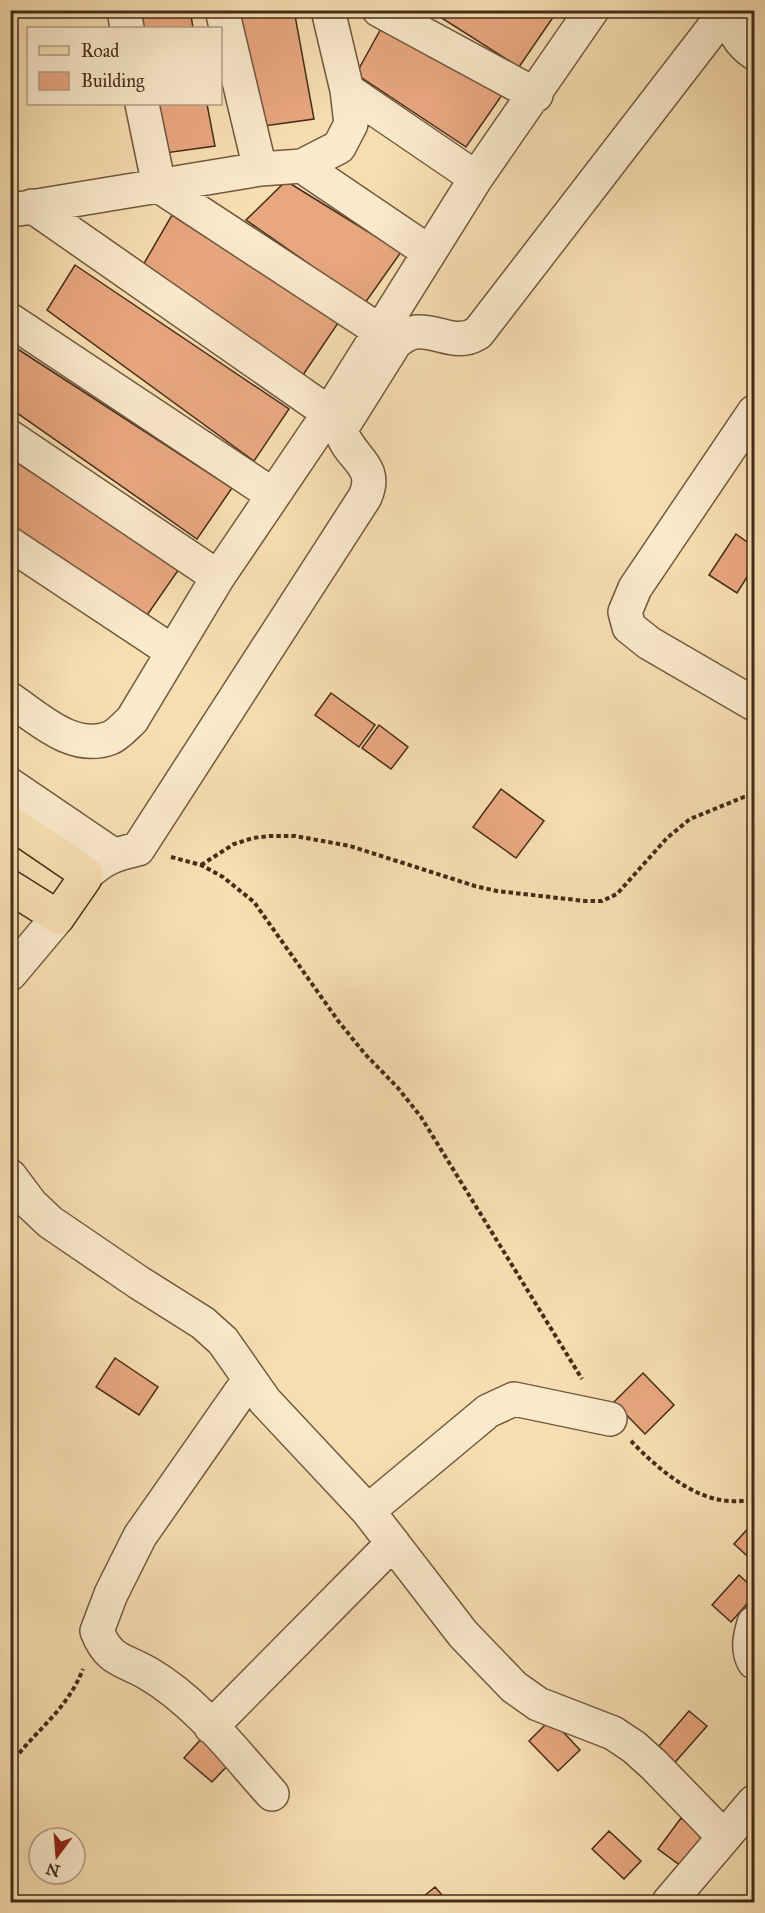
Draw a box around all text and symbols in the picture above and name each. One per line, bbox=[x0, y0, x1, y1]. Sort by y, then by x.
legend bbox=[27, 27, 222, 105]
text: Road bbox=[81, 40, 119, 62]
text: Building bbox=[81, 70, 145, 93]
north arrow bbox=[27, 1826, 87, 1886]
text: N bbox=[43, 1859, 62, 1881]

